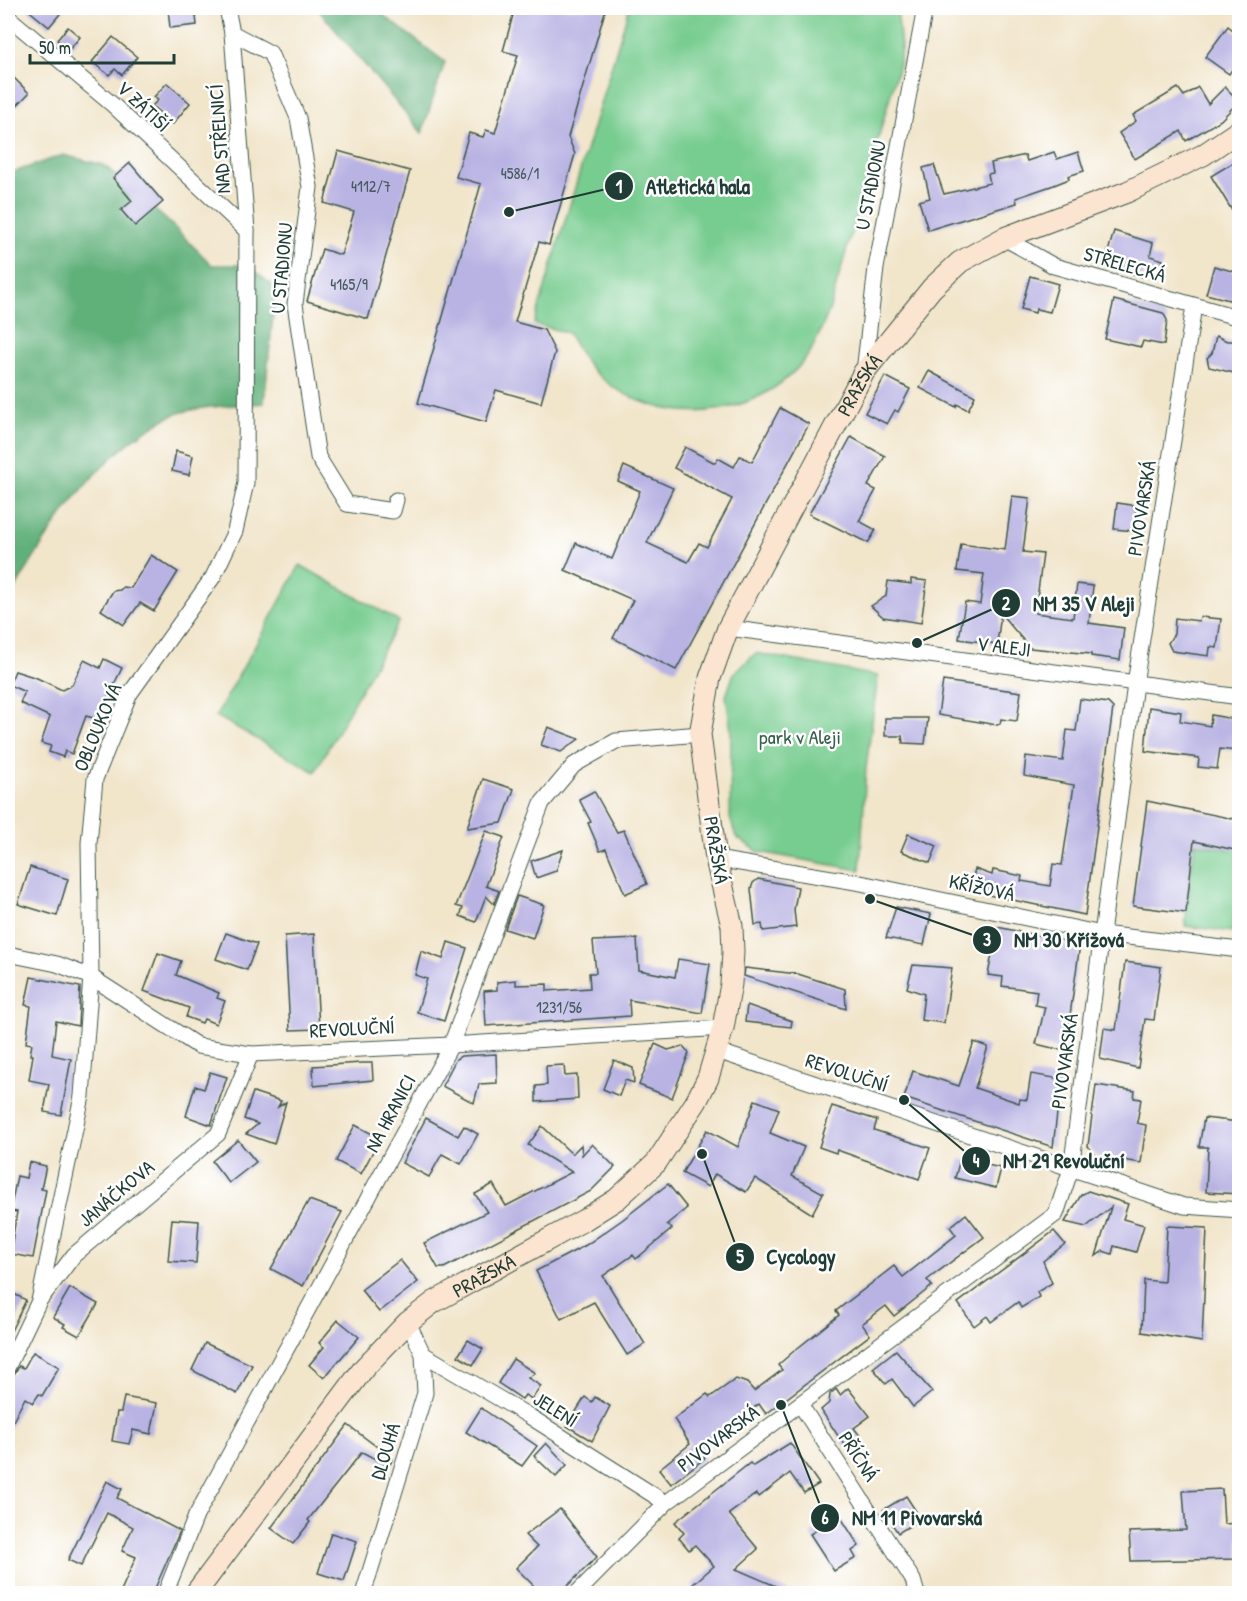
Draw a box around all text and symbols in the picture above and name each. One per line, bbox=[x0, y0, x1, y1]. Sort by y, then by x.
scale bar bbox=[30, 27, 174, 65]
text: 50 m bbox=[39, 35, 71, 60]
street label: V ZÁTIŠÍ bbox=[112, 74, 176, 138]
street label: NAD STŘELNICÍ bbox=[202, 83, 236, 195]
street label: U STADIONU bbox=[848, 138, 892, 232]
house number: 4586/1 bbox=[501, 162, 540, 184]
callout: Atletická hala bbox=[604, 167, 762, 206]
text: Atletická hala bbox=[646, 172, 751, 201]
text: 1 bbox=[616, 174, 623, 199]
house number: 4112/7 bbox=[351, 175, 391, 197]
street label: U STADIONU bbox=[264, 222, 298, 314]
street label: STŘELECKÁ bbox=[1081, 239, 1169, 289]
house number: 4165/9 bbox=[330, 273, 368, 295]
street label: PRAŽSKÁ bbox=[830, 347, 888, 420]
street label: PIVOVARSKÁ bbox=[1120, 458, 1162, 558]
callout: NM 35 V Aleji bbox=[991, 584, 1147, 623]
text: NM 35 V Aleji bbox=[1033, 589, 1135, 618]
text: 2 bbox=[1002, 591, 1011, 616]
street label: V ALEJI bbox=[976, 629, 1032, 663]
street label: OBLOUKOVÁ bbox=[66, 679, 128, 775]
park label: park v Aleji bbox=[759, 723, 841, 750]
street label: PRAŽSKÁ bbox=[698, 814, 736, 886]
street label: KŘÍŽOVÁ bbox=[947, 867, 1018, 907]
callout: NM 30 Křížová bbox=[972, 920, 1136, 959]
text: NM 30 Křížová bbox=[1014, 925, 1125, 954]
text: 3 bbox=[983, 927, 991, 952]
house number: 1231/56 bbox=[536, 996, 582, 1018]
street label: PIVOVARSKÁ bbox=[1044, 1011, 1084, 1110]
street label: REVOLUČNÍ bbox=[309, 1012, 395, 1044]
street label: REVOLUČNÍ bbox=[802, 1046, 892, 1098]
street label: NA HRANICI bbox=[358, 1069, 422, 1157]
callout: NM 29 Revoluční bbox=[961, 1141, 1137, 1180]
text: NM 29 Revoluční bbox=[1003, 1146, 1125, 1175]
text: 4 bbox=[973, 1148, 980, 1173]
street label: JANÁČKOVA bbox=[72, 1153, 160, 1233]
callout: Cycology bbox=[725, 1237, 848, 1276]
text: Cycology bbox=[766, 1242, 836, 1272]
text: 5 bbox=[736, 1244, 744, 1269]
street label: PRAŽSKÁ bbox=[447, 1247, 520, 1303]
street label: JELENÍ bbox=[529, 1385, 583, 1433]
street label: PIVOVARSKÁ bbox=[671, 1398, 765, 1478]
street label: DLOUHÁ bbox=[364, 1419, 406, 1483]
street label: PŘÍČNÁ bbox=[833, 1426, 885, 1487]
callout: NM 11 Pivovarská bbox=[810, 1498, 994, 1537]
text: NM 11 Pivovarská bbox=[852, 1503, 983, 1532]
text: 6 bbox=[821, 1505, 829, 1530]

